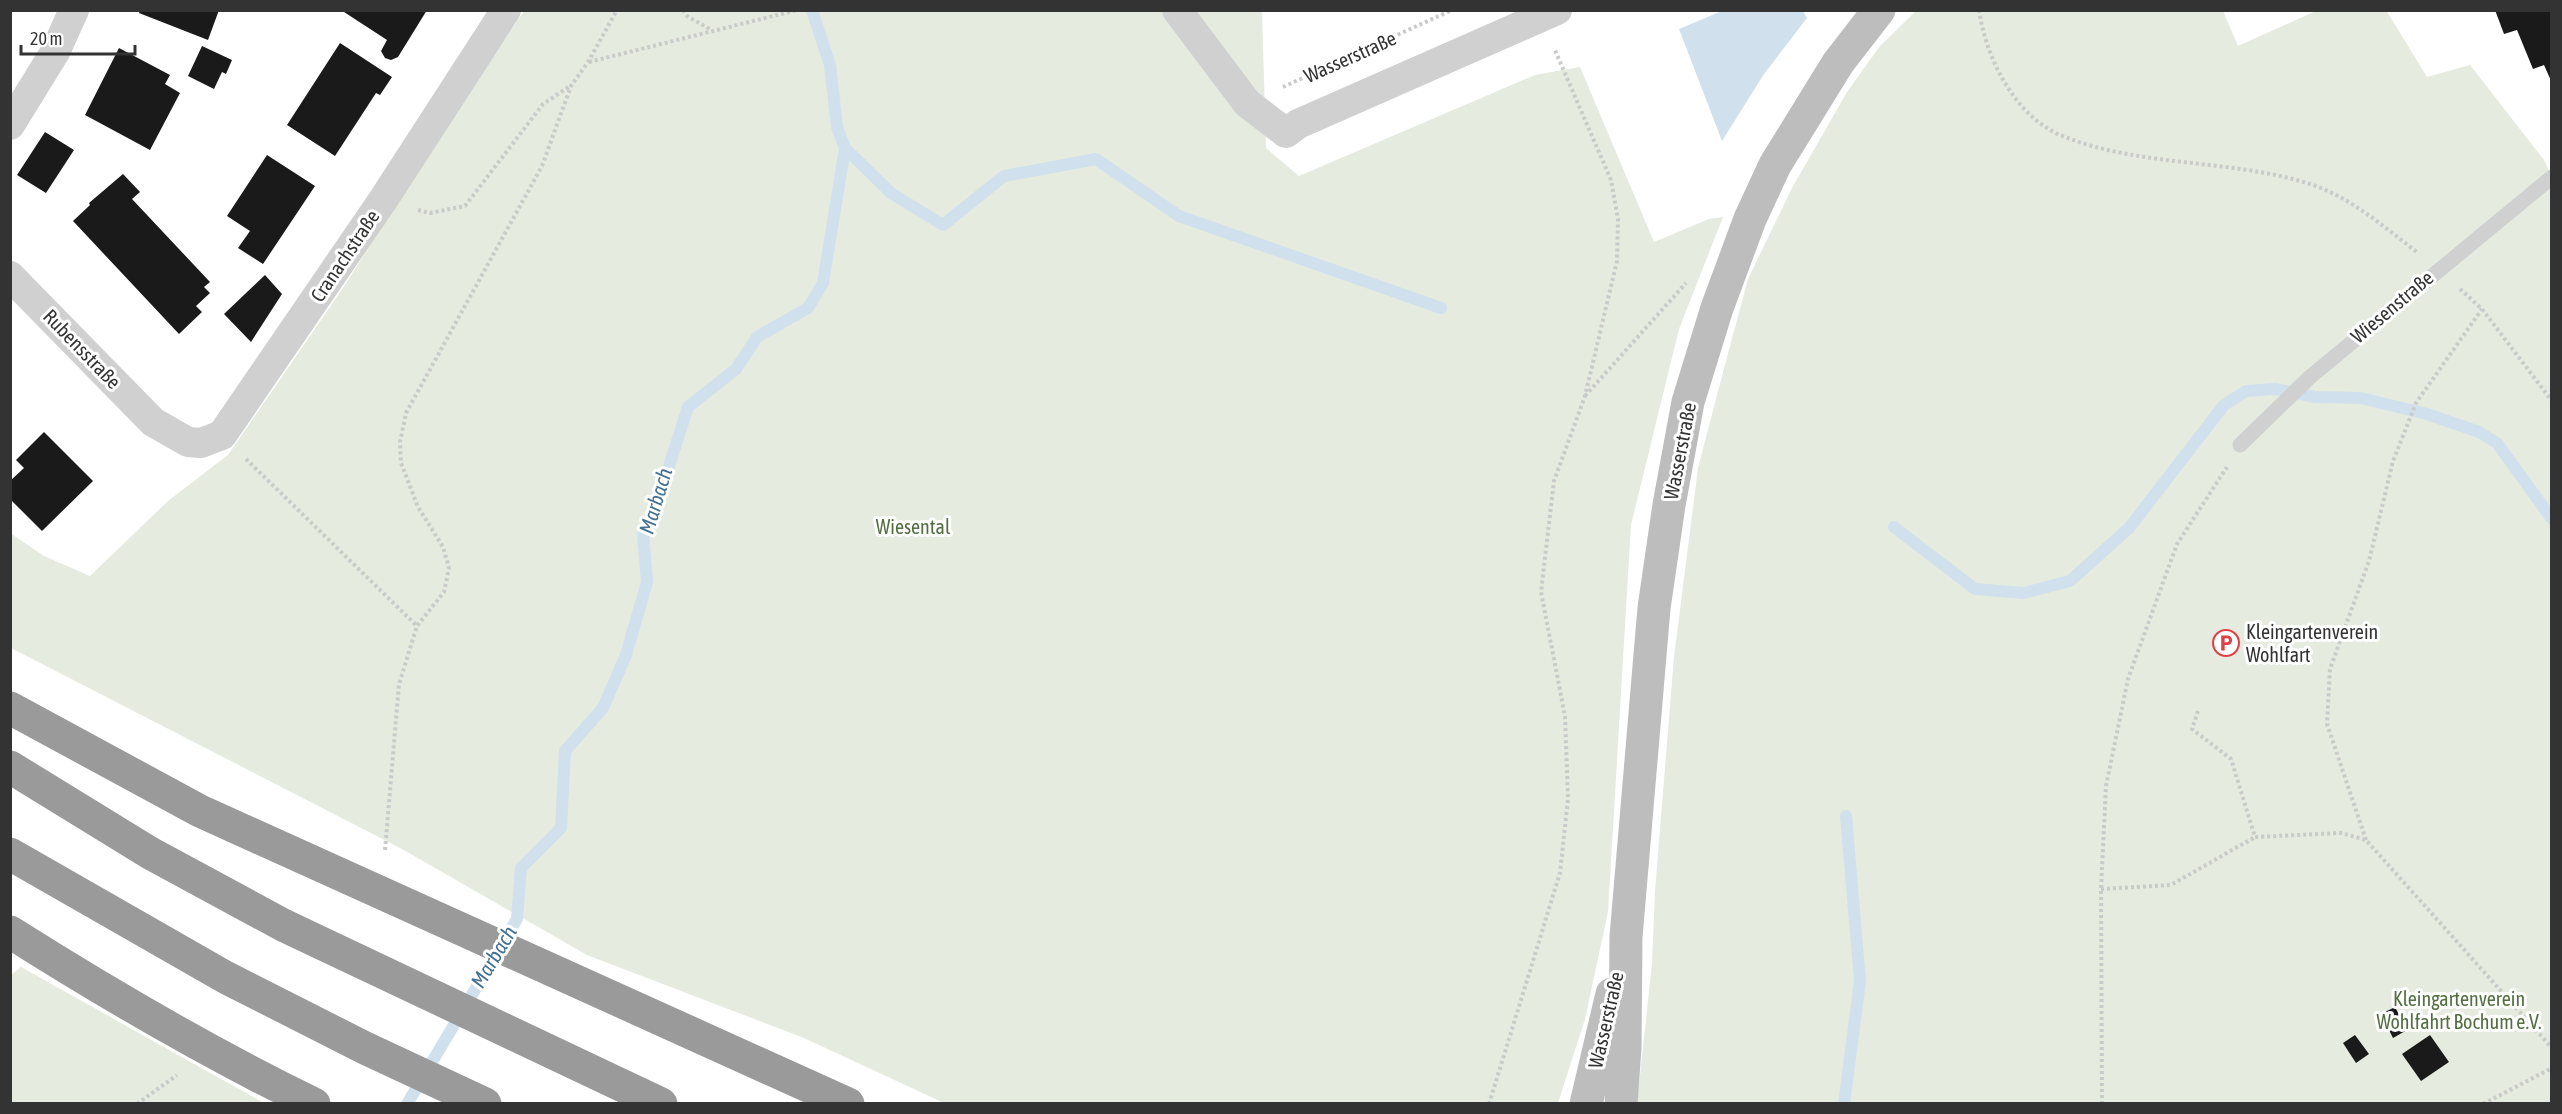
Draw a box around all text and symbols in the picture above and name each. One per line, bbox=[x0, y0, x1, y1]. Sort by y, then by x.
scale bar bbox=[21, 18, 135, 56]
street label: Wasserstraße bbox=[1300, 26, 1399, 87]
text: 20 m bbox=[30, 28, 62, 49]
street label: Cranachstraße bbox=[305, 205, 384, 306]
street label: Wiesenstraße bbox=[2346, 266, 2437, 348]
street label: Rubensstraße bbox=[39, 304, 126, 393]
street label: Wasserstraße bbox=[1659, 400, 1700, 501]
water label: Marbach bbox=[634, 465, 676, 537]
park label: Wiesental bbox=[876, 515, 951, 538]
place label: Kleingartenverein Wohlfart bbox=[2246, 620, 2378, 666]
parking icon: Kleingartenverein Wohlfart bbox=[2211, 628, 2241, 658]
water label: Marbach bbox=[465, 921, 521, 992]
street label: Wasserstraße bbox=[1583, 969, 1628, 1070]
park label: Kleingartenverein Wohlfahrt Bochum e.V. bbox=[2377, 987, 2542, 1033]

